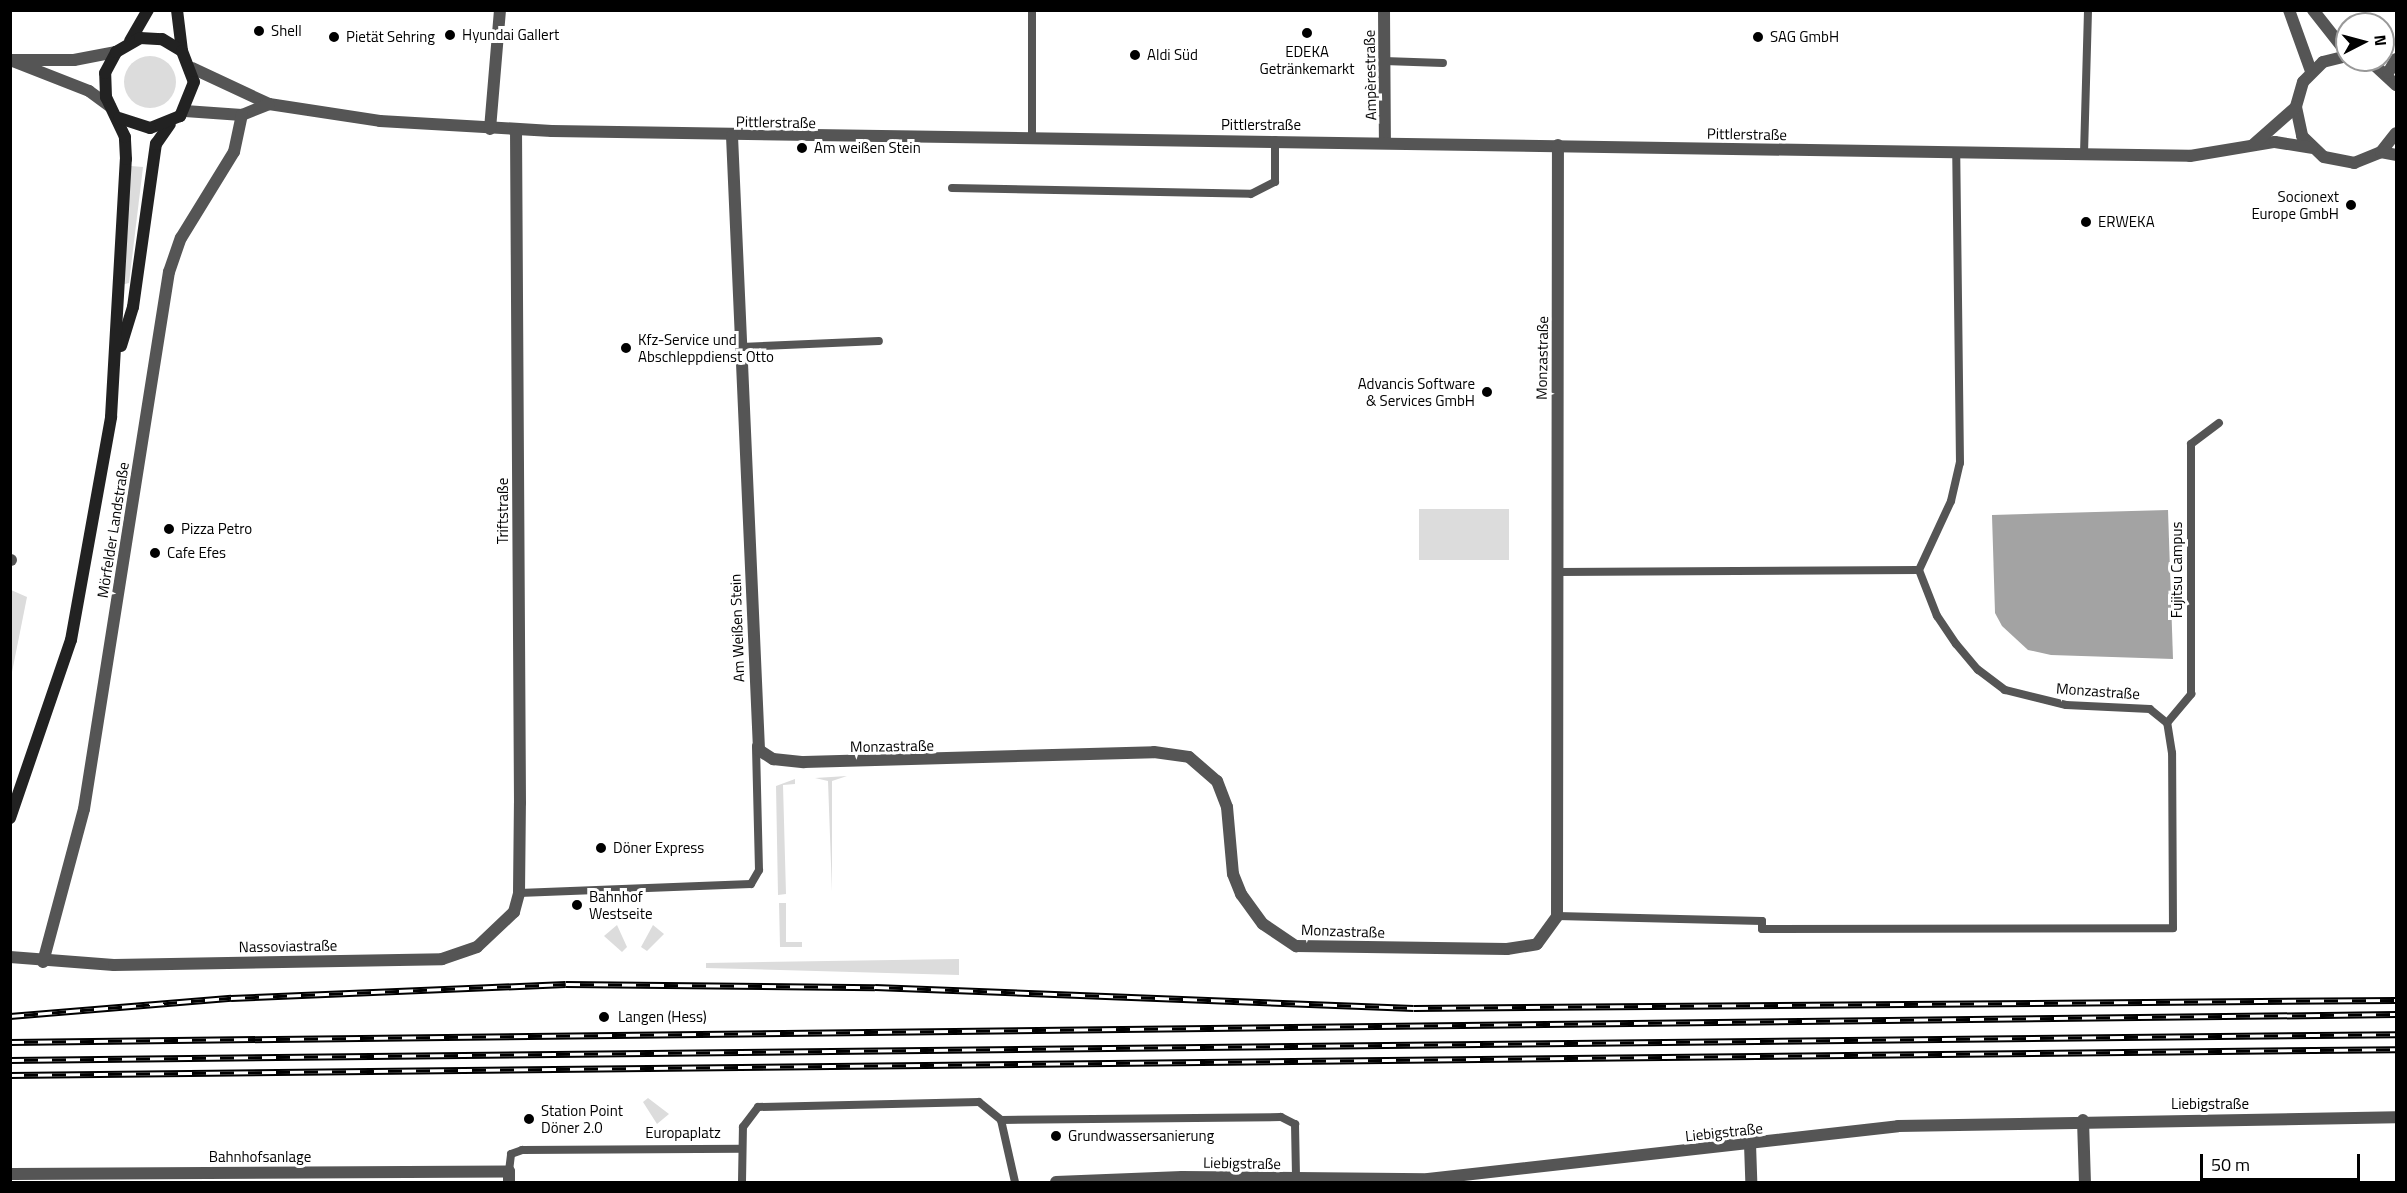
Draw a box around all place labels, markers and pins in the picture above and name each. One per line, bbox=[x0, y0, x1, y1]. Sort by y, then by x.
place label: Shell bbox=[271, 22, 302, 40]
marker: Shell bbox=[252, 24, 266, 38]
place label: Hyundai Gallert bbox=[462, 26, 559, 44]
marker: EDEKA Getränkemarkt bbox=[1300, 26, 1314, 40]
place label: Pietät Sehring bbox=[346, 28, 435, 46]
marker: Hyundai Gallert bbox=[443, 28, 457, 42]
place label: SAG GmbH bbox=[1770, 28, 1839, 46]
marker: Pietät Sehring bbox=[327, 30, 341, 44]
marker: SAG GmbH bbox=[1751, 30, 1765, 44]
place label: EDEKA Getränkemarkt bbox=[1259, 42, 1355, 77]
place label: Aldi Süd bbox=[1147, 46, 1198, 64]
marker: Aldi Süd bbox=[1128, 48, 1142, 62]
place label: Am weißen Stein bbox=[814, 139, 921, 157]
marker: Am weißen Stein bbox=[795, 141, 809, 155]
place label: Socionext Europe GmbH bbox=[2251, 187, 2339, 222]
marker: Socionext Europe GmbH bbox=[2344, 198, 2358, 212]
place label: ERWEKA bbox=[2098, 213, 2155, 231]
marker: ERWEKA bbox=[2079, 215, 2093, 229]
place label: Kfz-Service und Abschleppdienst Otto bbox=[638, 330, 774, 365]
marker: Kfz-Service und Abschleppdienst Otto bbox=[619, 341, 633, 355]
place label: Advancis Software & Services GmbH bbox=[1358, 374, 1475, 409]
marker: Advancis Software & Services GmbH bbox=[1480, 385, 1494, 399]
place label: Pizza Petro bbox=[181, 520, 252, 538]
marker: Pizza Petro bbox=[162, 522, 176, 536]
place label: Cafe Efes bbox=[167, 544, 226, 562]
marker: Cafe Efes bbox=[148, 546, 162, 560]
place label: Döner Express bbox=[613, 839, 704, 857]
marker: Döner Express bbox=[594, 841, 608, 855]
place label: Bahnhof Westseite bbox=[589, 887, 652, 922]
marker: Bahnhof Westseite bbox=[570, 898, 584, 912]
marker: Langen (Hess) bbox=[595, 1008, 613, 1026]
place label: Langen (Hess) bbox=[618, 1008, 707, 1026]
place label: Station Point Döner 2.0 bbox=[541, 1101, 623, 1136]
marker: Station Point Döner 2.0 bbox=[522, 1112, 536, 1126]
place label: Grundwassersanierung bbox=[1068, 1127, 1214, 1145]
marker: Grundwassersanierung bbox=[1049, 1129, 1063, 1143]

